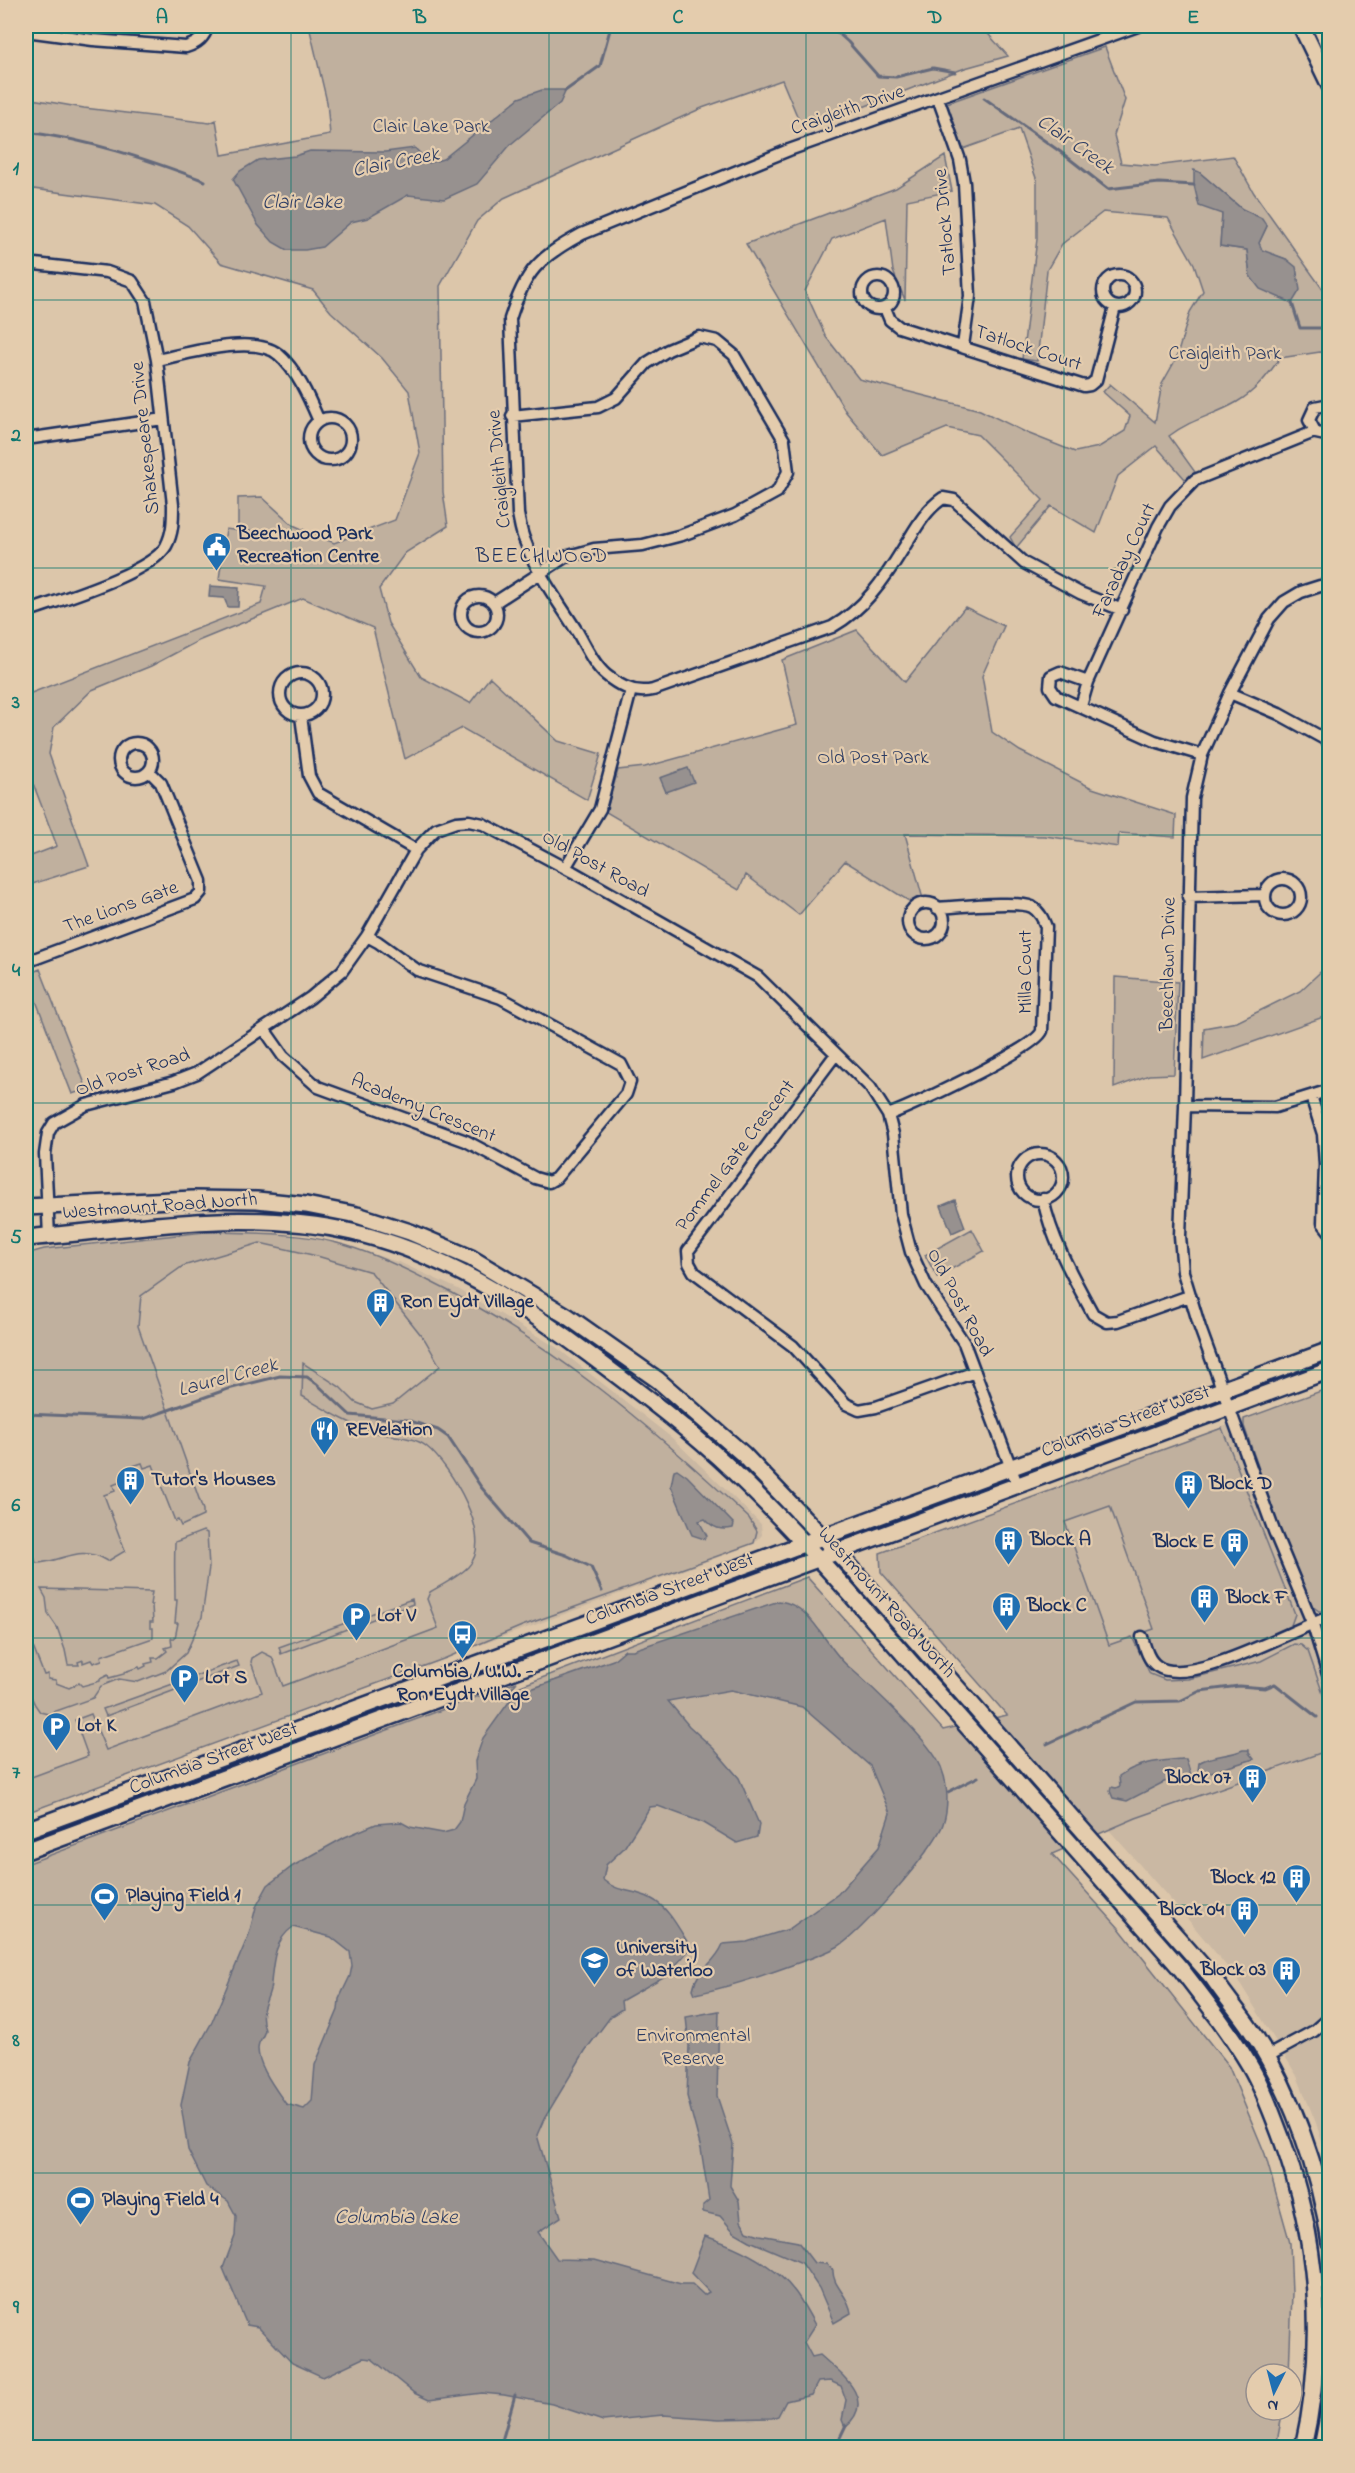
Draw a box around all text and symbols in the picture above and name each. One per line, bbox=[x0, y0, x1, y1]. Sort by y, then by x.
text: A bbox=[156, 4, 168, 33]
text: B bbox=[412, 4, 427, 33]
text: C bbox=[673, 4, 684, 33]
text: D bbox=[927, 4, 942, 33]
text: E bbox=[1187, 4, 1199, 33]
street label: Craigleith Drive bbox=[787, 78, 909, 145]
water label: Clair Creek bbox=[1030, 107, 1120, 183]
park label: Clair Lake Park bbox=[373, 113, 490, 142]
water label: Clair Creek bbox=[350, 140, 443, 186]
text: 1 bbox=[13, 155, 20, 184]
street label: Tatlock Drive bbox=[927, 167, 965, 277]
water label: Clair Lake bbox=[262, 188, 343, 218]
street label: Tatlock Court bbox=[971, 318, 1086, 380]
park label: Craigleith Park bbox=[1168, 340, 1282, 370]
street label: Shakespeare Drive bbox=[124, 360, 168, 516]
street label: Craigleith Drive bbox=[480, 408, 521, 529]
text: 2 bbox=[10, 422, 21, 451]
street label: Faraday Court bbox=[1085, 498, 1165, 625]
place label: Beechwood Park Recreation Centre bbox=[236, 520, 380, 572]
public building icon: Beechwood Park Recreation Centre bbox=[200, 530, 232, 572]
district label: BEECHWOOD bbox=[474, 542, 609, 572]
text: 3 bbox=[11, 689, 20, 718]
park label: Old Post Park bbox=[817, 744, 929, 773]
street label: Old Post Road bbox=[536, 823, 654, 907]
street label: The Lions Gate bbox=[59, 874, 183, 942]
street label: Beechlawn Drive bbox=[1153, 897, 1185, 1032]
street label: Milla Court bbox=[1012, 930, 1041, 1014]
text: 4 bbox=[12, 957, 21, 986]
street label: Old Post Road bbox=[72, 1041, 194, 1105]
street label: Academy Crescent bbox=[346, 1067, 500, 1151]
street label: Pommel Gate Crescent bbox=[669, 1074, 803, 1238]
street label: Westmount Road North bbox=[62, 1186, 258, 1228]
text: 5 bbox=[10, 1224, 22, 1253]
street label: Old Post Road bbox=[918, 1244, 1000, 1362]
building icon: Ron Eydt Village bbox=[364, 1286, 396, 1328]
place label: Ron Eydt Village bbox=[401, 1288, 535, 1318]
water label: Laurel Creek bbox=[175, 1350, 282, 1406]
street label: Columbia Street West bbox=[1038, 1378, 1215, 1466]
restaurant icon: REVelation bbox=[309, 1414, 341, 1456]
place label: REVelation bbox=[346, 1416, 432, 1445]
building icon: Tutor's Houses bbox=[114, 1464, 146, 1506]
place label: Tutor's Houses bbox=[151, 1466, 276, 1495]
building icon: Block D bbox=[1172, 1468, 1204, 1510]
place label: Block D bbox=[1208, 1470, 1272, 1499]
text: 6 bbox=[12, 1492, 21, 1521]
street label: Westmount Road North bbox=[810, 1521, 962, 1685]
building icon: Block A bbox=[993, 1524, 1025, 1566]
place label: Block A bbox=[1029, 1526, 1091, 1555]
building icon: Block E bbox=[1219, 1526, 1251, 1568]
place label: Block E bbox=[1152, 1528, 1214, 1557]
street label: Columbia Street West bbox=[582, 1546, 759, 1634]
building icon: Block F bbox=[1189, 1582, 1221, 1624]
place label: Block F bbox=[1225, 1584, 1288, 1613]
building icon: Block C bbox=[990, 1590, 1022, 1632]
place label: Block C bbox=[1026, 1592, 1087, 1621]
parking icon: Lot V bbox=[340, 1600, 372, 1642]
place label: Lot V bbox=[377, 1602, 417, 1631]
bus stop icon: Columbia / U.W. - Ron Eydt Village bbox=[447, 1618, 479, 1660]
place label: Columbia / U.W. - Ron Eydt Village bbox=[393, 1658, 534, 1711]
parking icon: Lot S bbox=[168, 1662, 200, 1704]
place label: Lot S bbox=[205, 1664, 248, 1693]
parking icon: Lot K bbox=[40, 1710, 72, 1752]
place label: Lot K bbox=[77, 1712, 118, 1741]
street label: Columbia Street West bbox=[126, 1715, 303, 1803]
text: 7 bbox=[12, 1759, 21, 1788]
building icon: Block 07 bbox=[1236, 1762, 1268, 1804]
place label: Block 07 bbox=[1164, 1764, 1232, 1793]
building icon: Block 12 bbox=[1281, 1862, 1313, 1904]
place label: Block 12 bbox=[1210, 1864, 1276, 1893]
sports icon: Playing Field 1 bbox=[89, 1880, 121, 1922]
place label: Playing Field 1 bbox=[126, 1882, 241, 1912]
building icon: Block 04 bbox=[1229, 1894, 1261, 1936]
place label: Block 04 bbox=[1157, 1896, 1225, 1925]
place label: University of Waterloo bbox=[616, 1934, 713, 1986]
school or university icon: University of Waterloo bbox=[579, 1944, 611, 1986]
building icon: Block 03 bbox=[1271, 1954, 1303, 1996]
place label: Block 03 bbox=[1199, 1956, 1266, 1985]
park label: Environmental Reserve bbox=[636, 2022, 750, 2074]
text: 8 bbox=[11, 2027, 20, 2056]
sports icon: Playing Field 4 bbox=[65, 2184, 97, 2226]
place label: Playing Field 4 bbox=[102, 2186, 219, 2216]
water label: Columbia Lake bbox=[335, 2203, 459, 2233]
text: 9 bbox=[12, 2294, 20, 2323]
north arrow bbox=[1244, 2362, 1304, 2422]
text: N bbox=[1266, 2392, 1279, 2417]

